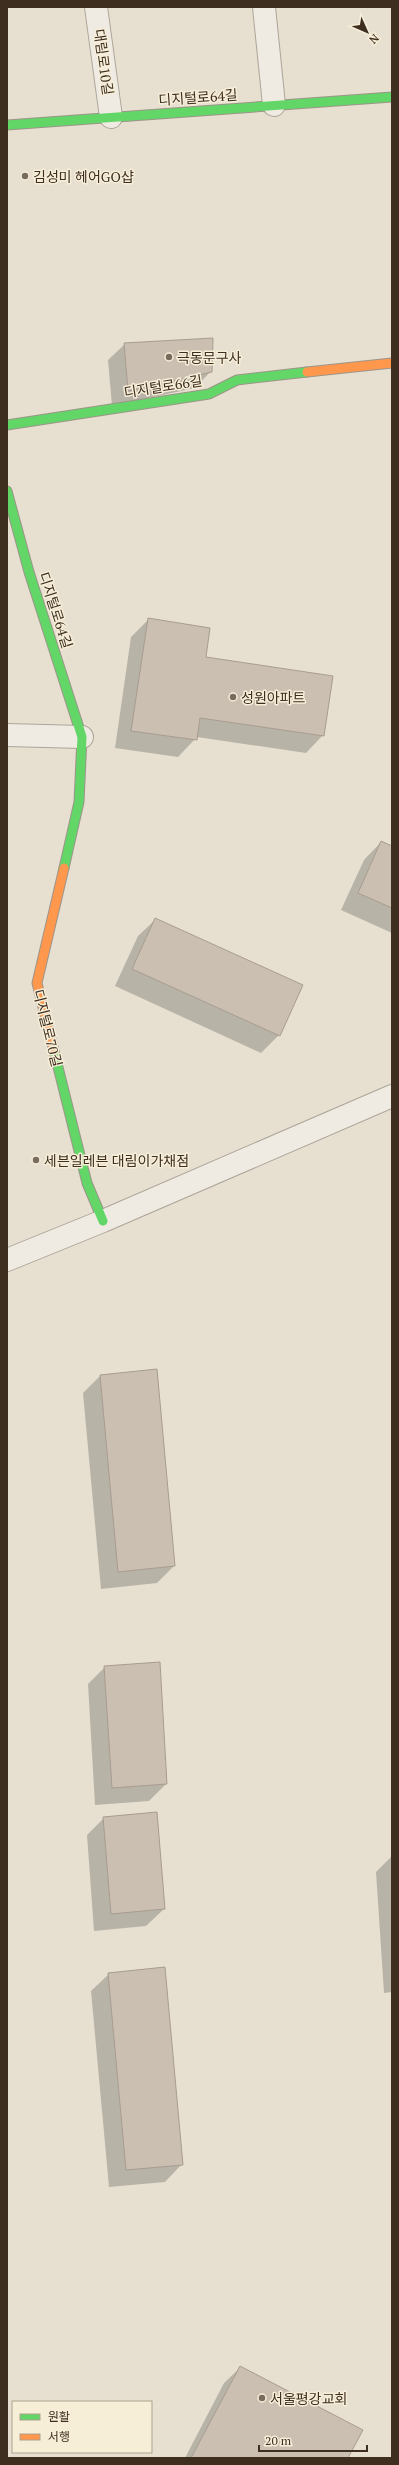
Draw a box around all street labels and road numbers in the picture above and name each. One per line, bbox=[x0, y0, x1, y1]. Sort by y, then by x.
street label: 대림로10길 bbox=[90, 28, 118, 96]
street label: 디지털로64길 bbox=[158, 85, 238, 109]
street label: 디지털로66길 bbox=[122, 370, 204, 402]
street label: 디지털로64길 bbox=[35, 569, 77, 651]
street label: 디지털로70길 bbox=[29, 987, 67, 1069]

